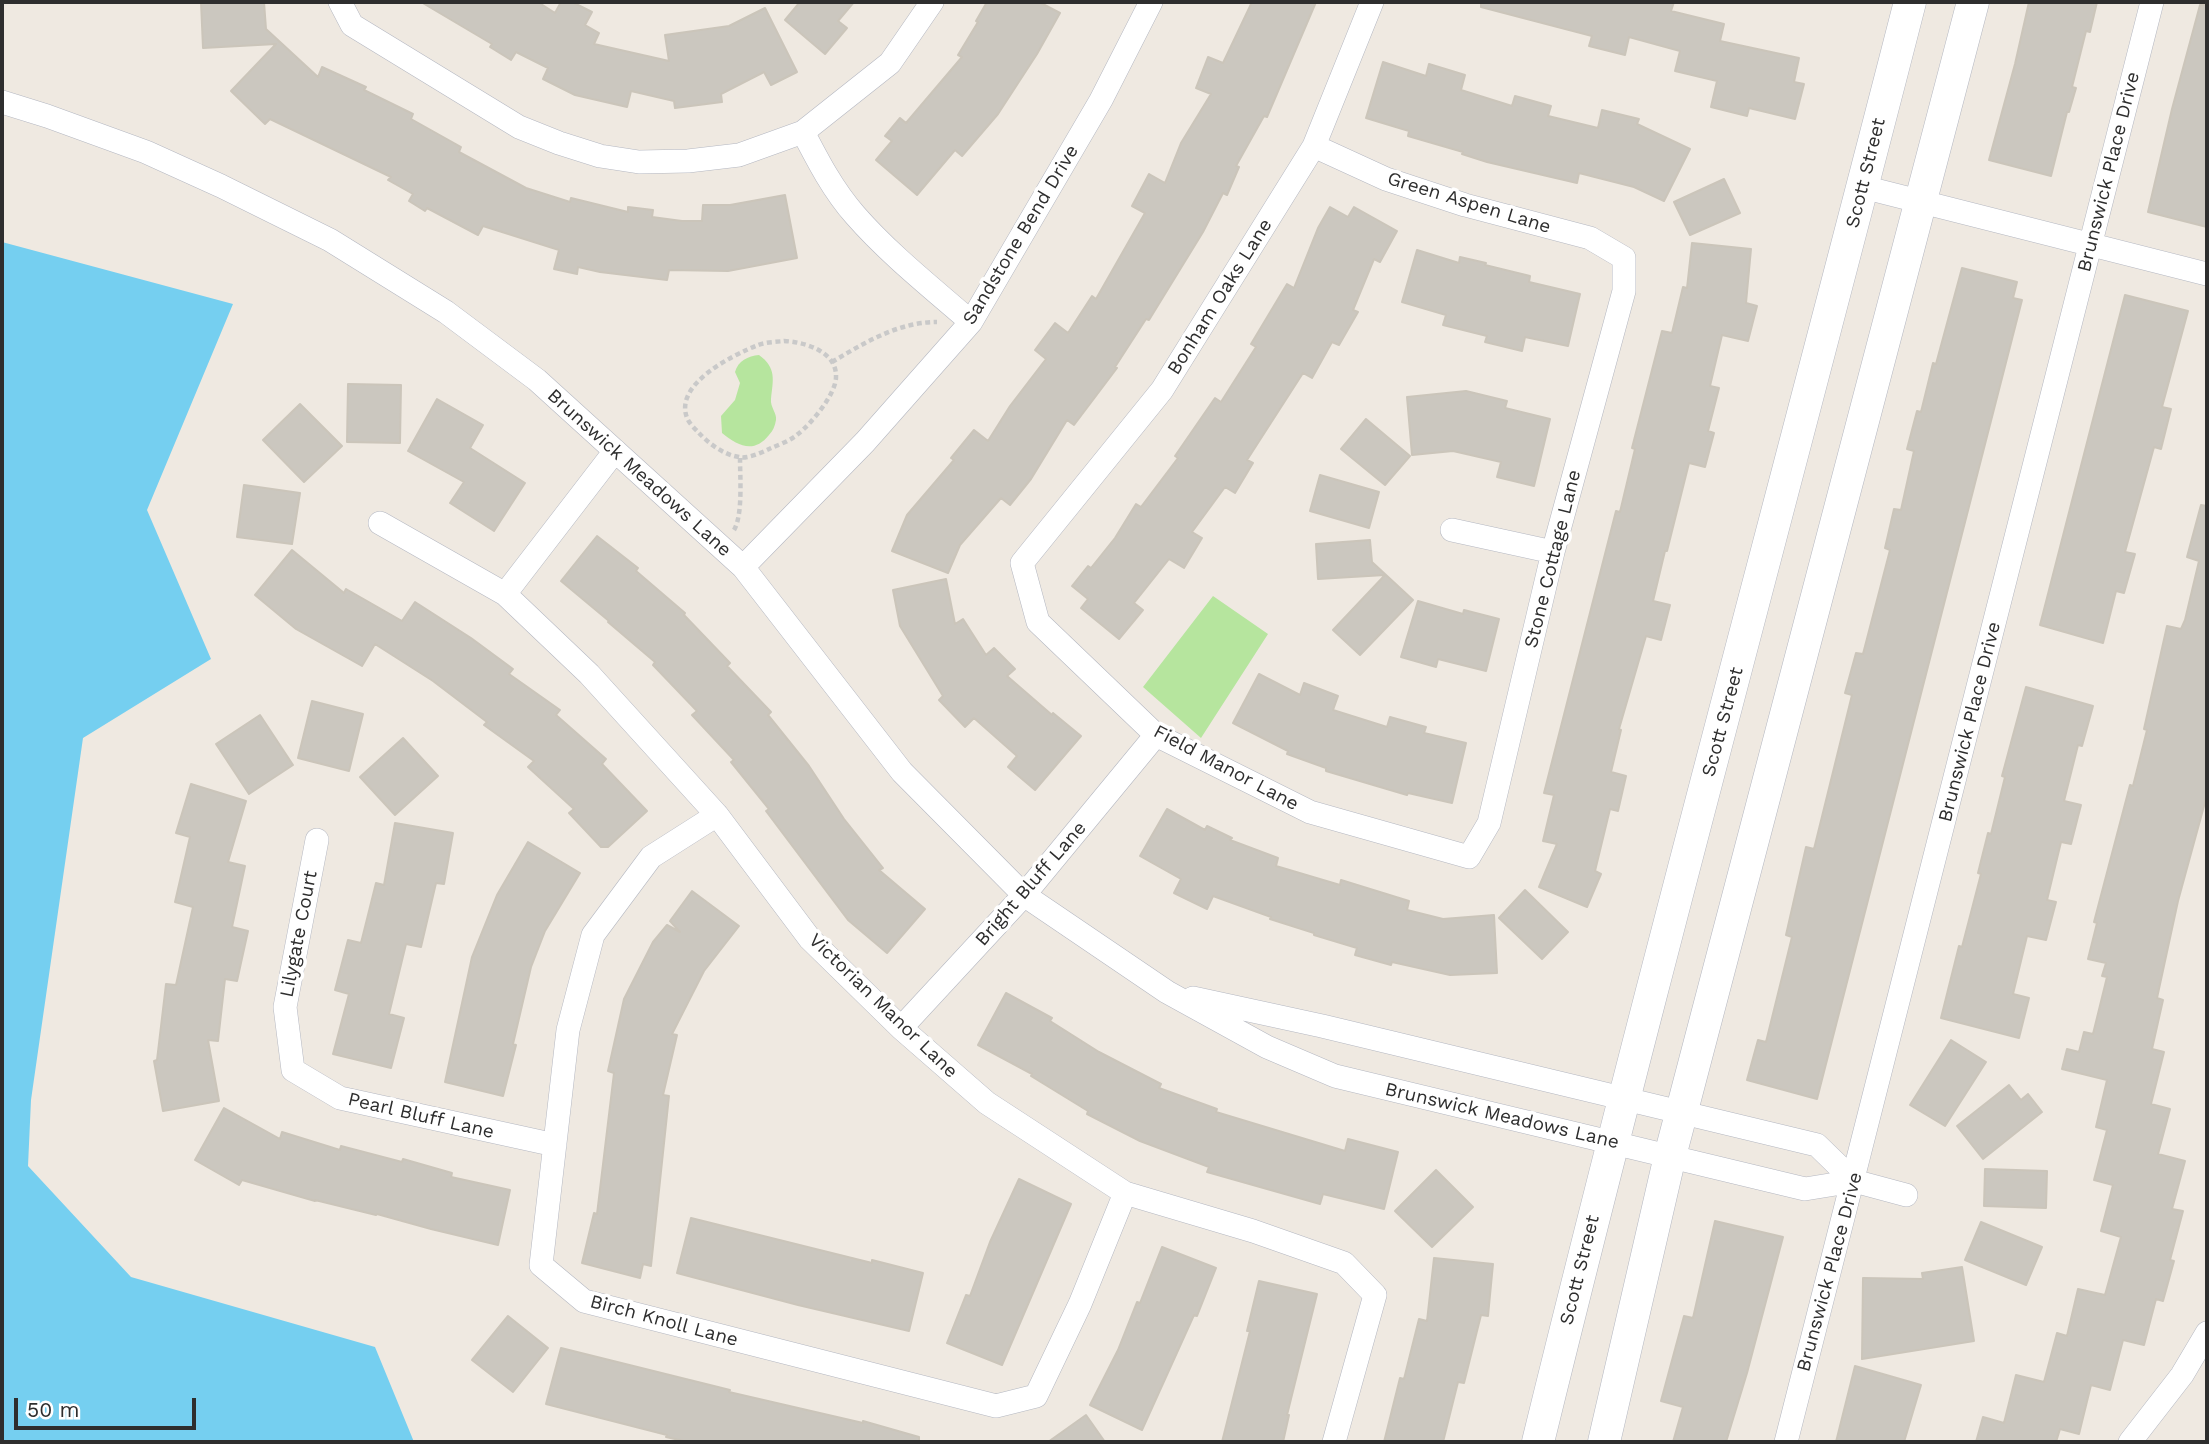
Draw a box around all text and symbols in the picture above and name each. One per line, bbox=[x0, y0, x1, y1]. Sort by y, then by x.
street label: Brunswick Place Drive bbox=[2073, 70, 2145, 274]
street label: Scott Street bbox=[1841, 116, 1891, 230]
street label: Sandstone Bend Drive bbox=[958, 141, 1084, 329]
street label: Green Aspen Lane bbox=[1384, 167, 1554, 239]
street label: Bonham Oaks Lane bbox=[1163, 215, 1277, 379]
street label: Brunswick Meadows Lane bbox=[542, 384, 736, 562]
street label: Stone Cottage Lane bbox=[1520, 468, 1586, 650]
street label: Brunswick Place Drive bbox=[1934, 620, 2006, 824]
street label: Scott Street bbox=[1697, 665, 1749, 779]
street label: Field Manor Lane bbox=[1150, 720, 1302, 816]
street label: Bright Bluff Lane bbox=[971, 817, 1091, 951]
street label: Lilygate Court bbox=[276, 869, 322, 999]
street label: Victorian Manor Lane bbox=[804, 929, 962, 1083]
street label: Brunswick Meadows Lane bbox=[1383, 1078, 1621, 1154]
street label: Pearl Bluff Lane bbox=[346, 1088, 496, 1144]
street label: Brunswick Place Drive bbox=[1792, 1170, 1868, 1374]
street label: Scott Street bbox=[1555, 1213, 1605, 1327]
street label: Birch Knoll Lane bbox=[587, 1290, 741, 1352]
scale bar bbox=[18, 1384, 200, 1428]
text: 50 m bbox=[27, 1397, 79, 1422]

